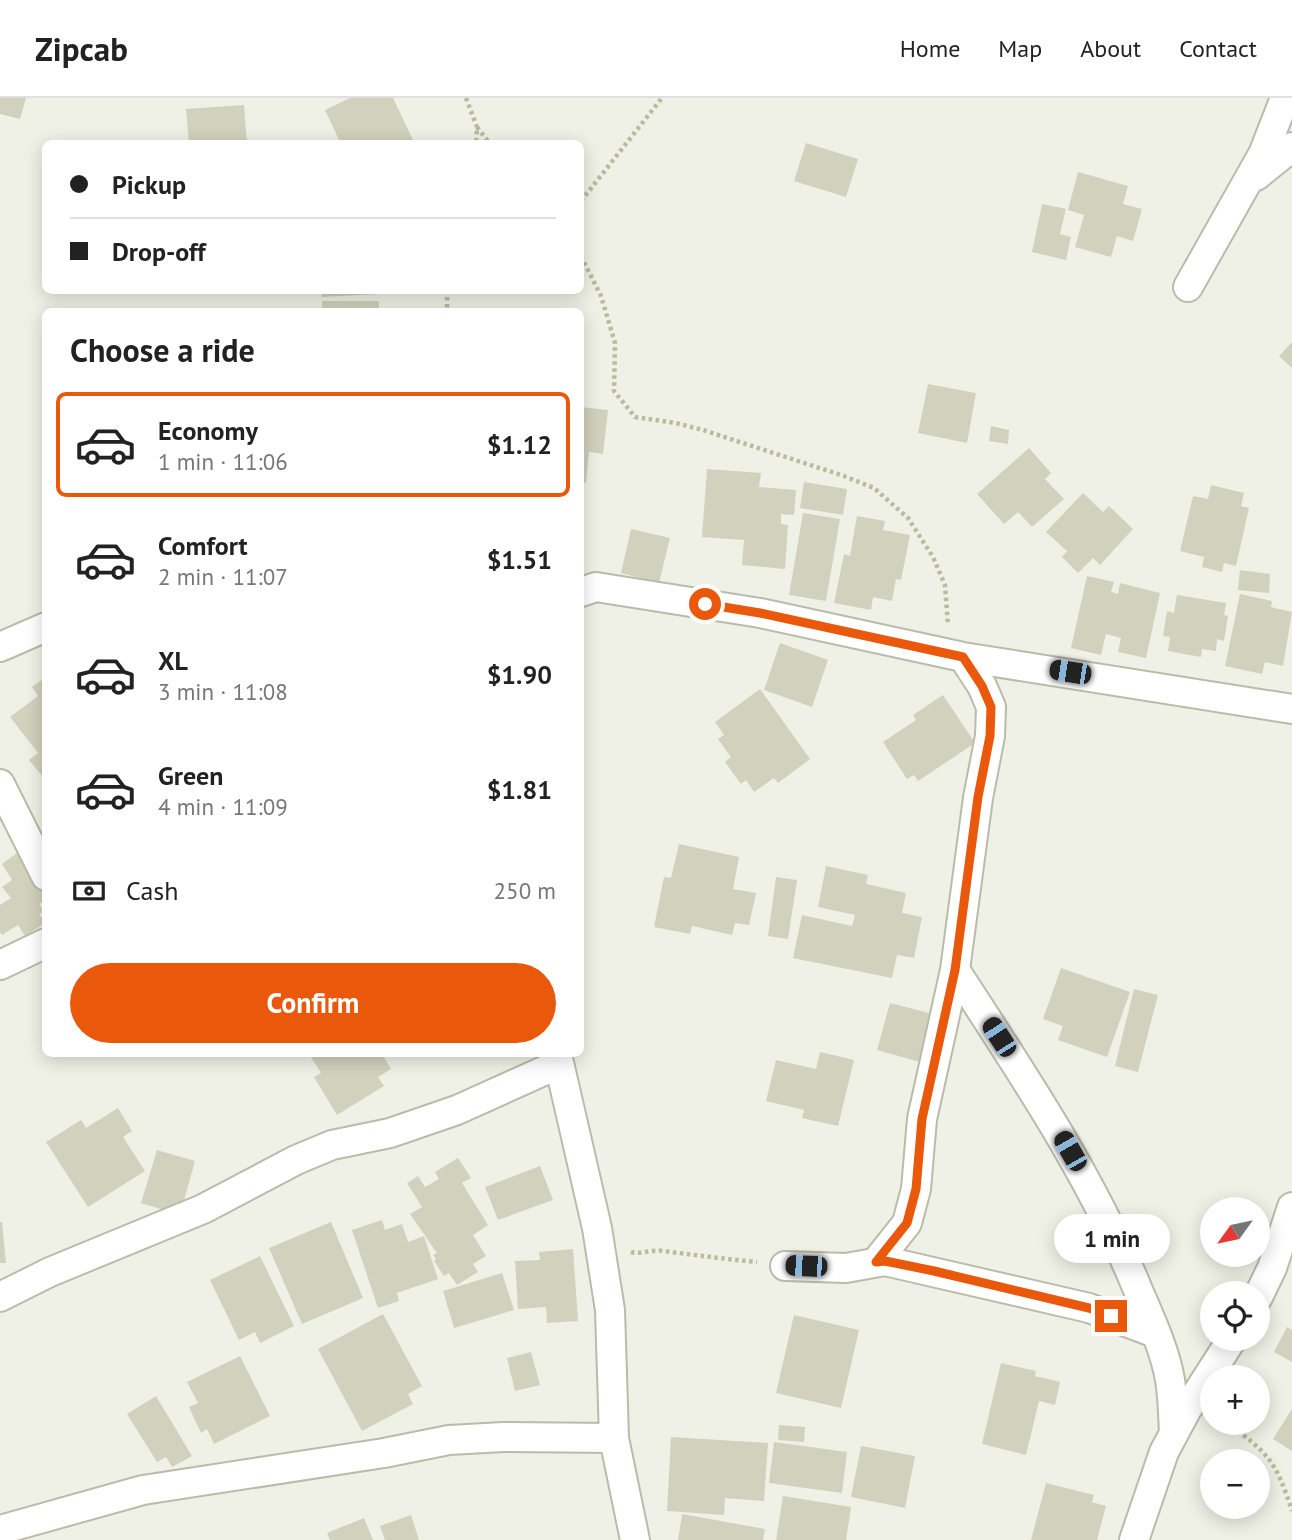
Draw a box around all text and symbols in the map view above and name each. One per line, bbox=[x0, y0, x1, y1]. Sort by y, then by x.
text: Zipcab bbox=[35, 27, 128, 70]
text: Home bbox=[900, 33, 960, 64]
text: Map bbox=[998, 33, 1042, 64]
text: About bbox=[1080, 33, 1141, 64]
text: Contact bbox=[1179, 33, 1257, 64]
text: Pickup bbox=[112, 168, 186, 201]
text: Drop-off bbox=[112, 235, 206, 268]
text: Choose a ride bbox=[70, 329, 255, 371]
icon: car bbox=[74, 413, 137, 476]
text: Economy bbox=[158, 414, 258, 447]
text: $1.12 bbox=[487, 428, 552, 461]
text: 1 min · 11:06 bbox=[158, 447, 288, 476]
icon: car bbox=[74, 528, 137, 591]
text: Comfort bbox=[158, 529, 248, 562]
text: $1.51 bbox=[487, 543, 552, 576]
text: 2 min · 11:07 bbox=[158, 562, 288, 591]
route start bbox=[689, 588, 721, 620]
icon: car bbox=[74, 643, 137, 706]
text: XL bbox=[158, 644, 188, 677]
text: $1.90 bbox=[487, 658, 552, 691]
car bbox=[1048, 658, 1093, 686]
text: 3 min · 11:08 bbox=[158, 677, 288, 706]
icon: car bbox=[74, 758, 137, 821]
text: Green bbox=[158, 759, 223, 792]
text: $1.81 bbox=[487, 773, 552, 806]
text: 4 min · 11:09 bbox=[158, 792, 288, 821]
icon: cash bbox=[70, 872, 108, 910]
text: Cash bbox=[126, 874, 178, 907]
text: 250 m bbox=[494, 876, 556, 905]
button: Confirm bbox=[70, 963, 556, 1043]
car bbox=[979, 1014, 1020, 1060]
car bbox=[1051, 1128, 1090, 1174]
north arrow bbox=[1200, 1197, 1270, 1267]
map controls bbox=[1200, 1197, 1270, 1519]
callout: 1 min bbox=[1053, 1214, 1169, 1264]
text: 1 min bbox=[1084, 1224, 1140, 1253]
car bbox=[785, 1255, 828, 1277]
button: locate bbox=[1200, 1281, 1270, 1351]
route end bbox=[1095, 1300, 1127, 1332]
button: + bbox=[1200, 1365, 1270, 1435]
button: − bbox=[1200, 1449, 1270, 1519]

